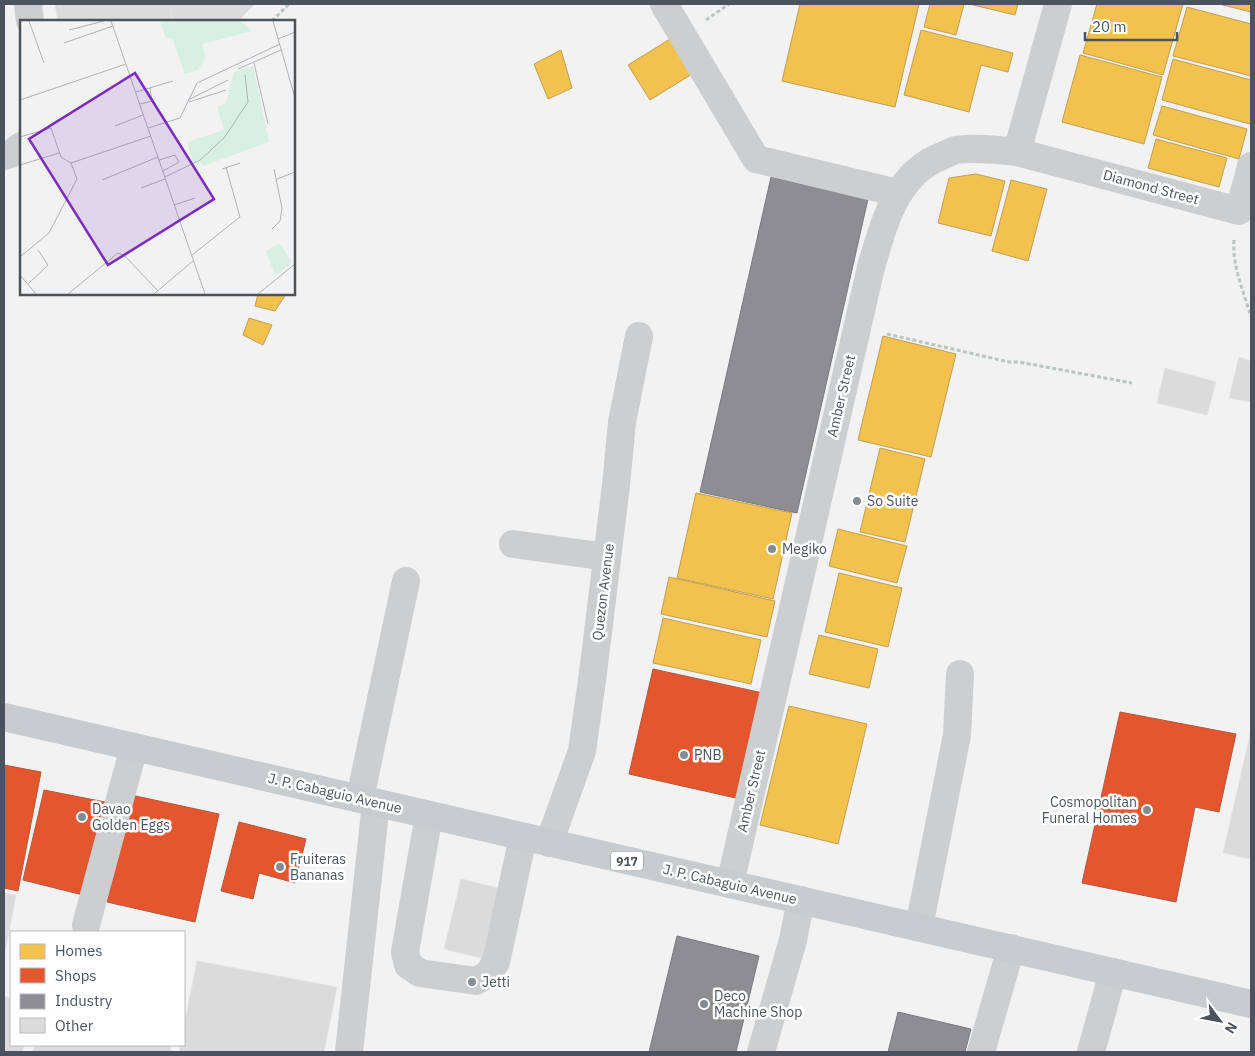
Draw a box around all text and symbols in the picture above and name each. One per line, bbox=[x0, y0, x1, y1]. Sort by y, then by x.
scale bar bbox=[1085, 10, 1178, 42]
text: 20 m bbox=[1092, 17, 1127, 36]
inset map bbox=[20, 20, 295, 295]
street label: Diamond Street bbox=[1101, 166, 1201, 208]
street label: Amber Street bbox=[823, 353, 859, 439]
place label: So Suite bbox=[867, 492, 919, 510]
marker: So Suite bbox=[851, 495, 863, 507]
place label: Megiko bbox=[782, 540, 827, 558]
street label: Quezon Avenue bbox=[588, 542, 618, 642]
marker: Megiko bbox=[766, 543, 778, 555]
place label: PNB bbox=[694, 746, 722, 764]
street label: Amber Street bbox=[733, 748, 769, 834]
marker: PNB bbox=[678, 749, 690, 761]
street label: J. P. Cabaguio Avenue bbox=[266, 769, 404, 817]
place label: Cosmopolitan Funeral Homes bbox=[1042, 793, 1137, 827]
place label: Davao Golden Eggs bbox=[92, 800, 170, 834]
marker: Cosmopolitan Funeral Homes bbox=[1141, 804, 1153, 816]
marker: Davao Golden Eggs bbox=[76, 811, 88, 823]
place label: Fruiteras Bananas bbox=[290, 850, 346, 884]
road number: 917 bbox=[611, 851, 643, 870]
street label: J. P. Cabaguio Avenue bbox=[661, 860, 799, 908]
marker: Fruiteras Bananas bbox=[274, 861, 286, 873]
legend bbox=[10, 931, 185, 1046]
text: Homes bbox=[55, 941, 103, 960]
text: Shops bbox=[55, 966, 97, 985]
place label: Jetti bbox=[482, 973, 510, 991]
marker: Jetti bbox=[466, 976, 478, 988]
place label: Deco Machine Shop bbox=[714, 987, 802, 1021]
text: Industry bbox=[55, 991, 113, 1010]
north arrow bbox=[1195, 996, 1245, 1046]
marker: Deco Machine Shop bbox=[698, 998, 710, 1010]
text: Other bbox=[55, 1016, 94, 1035]
text: N bbox=[1221, 1019, 1241, 1037]

